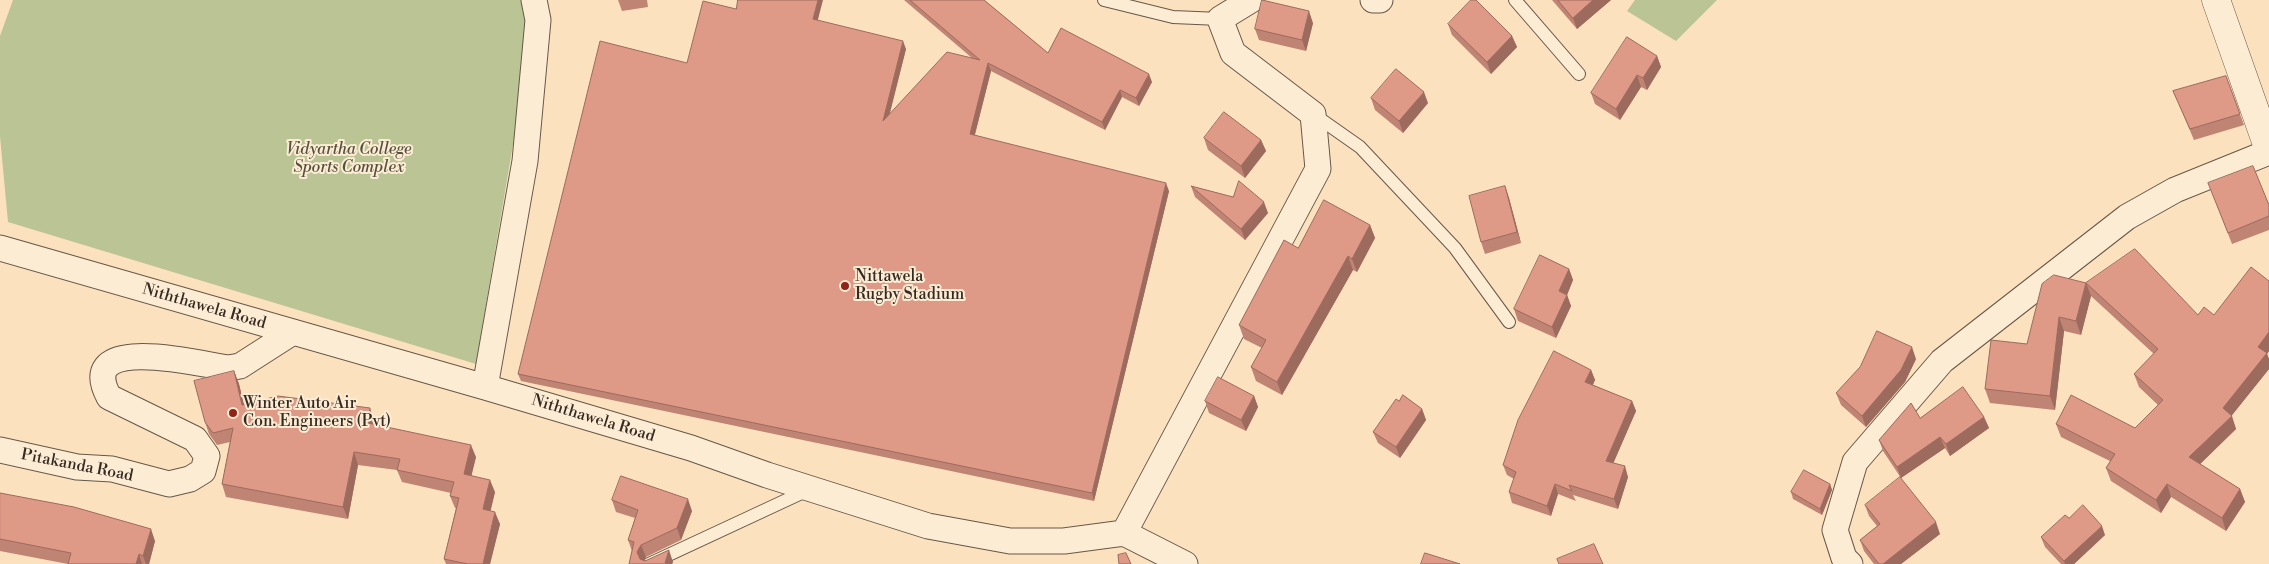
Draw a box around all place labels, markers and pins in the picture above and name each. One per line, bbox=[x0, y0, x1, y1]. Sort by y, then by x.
place label: Nittawela Rugby Stadium bbox=[855, 267, 964, 305]
marker: Nittawela Rugby Stadium bbox=[839, 280, 851, 292]
place label: Winter Auto Air Con. Engineers (Pvt) bbox=[243, 394, 391, 432]
marker: Winter Auto Air Con. Engineers (Pvt) bbox=[227, 407, 239, 419]

